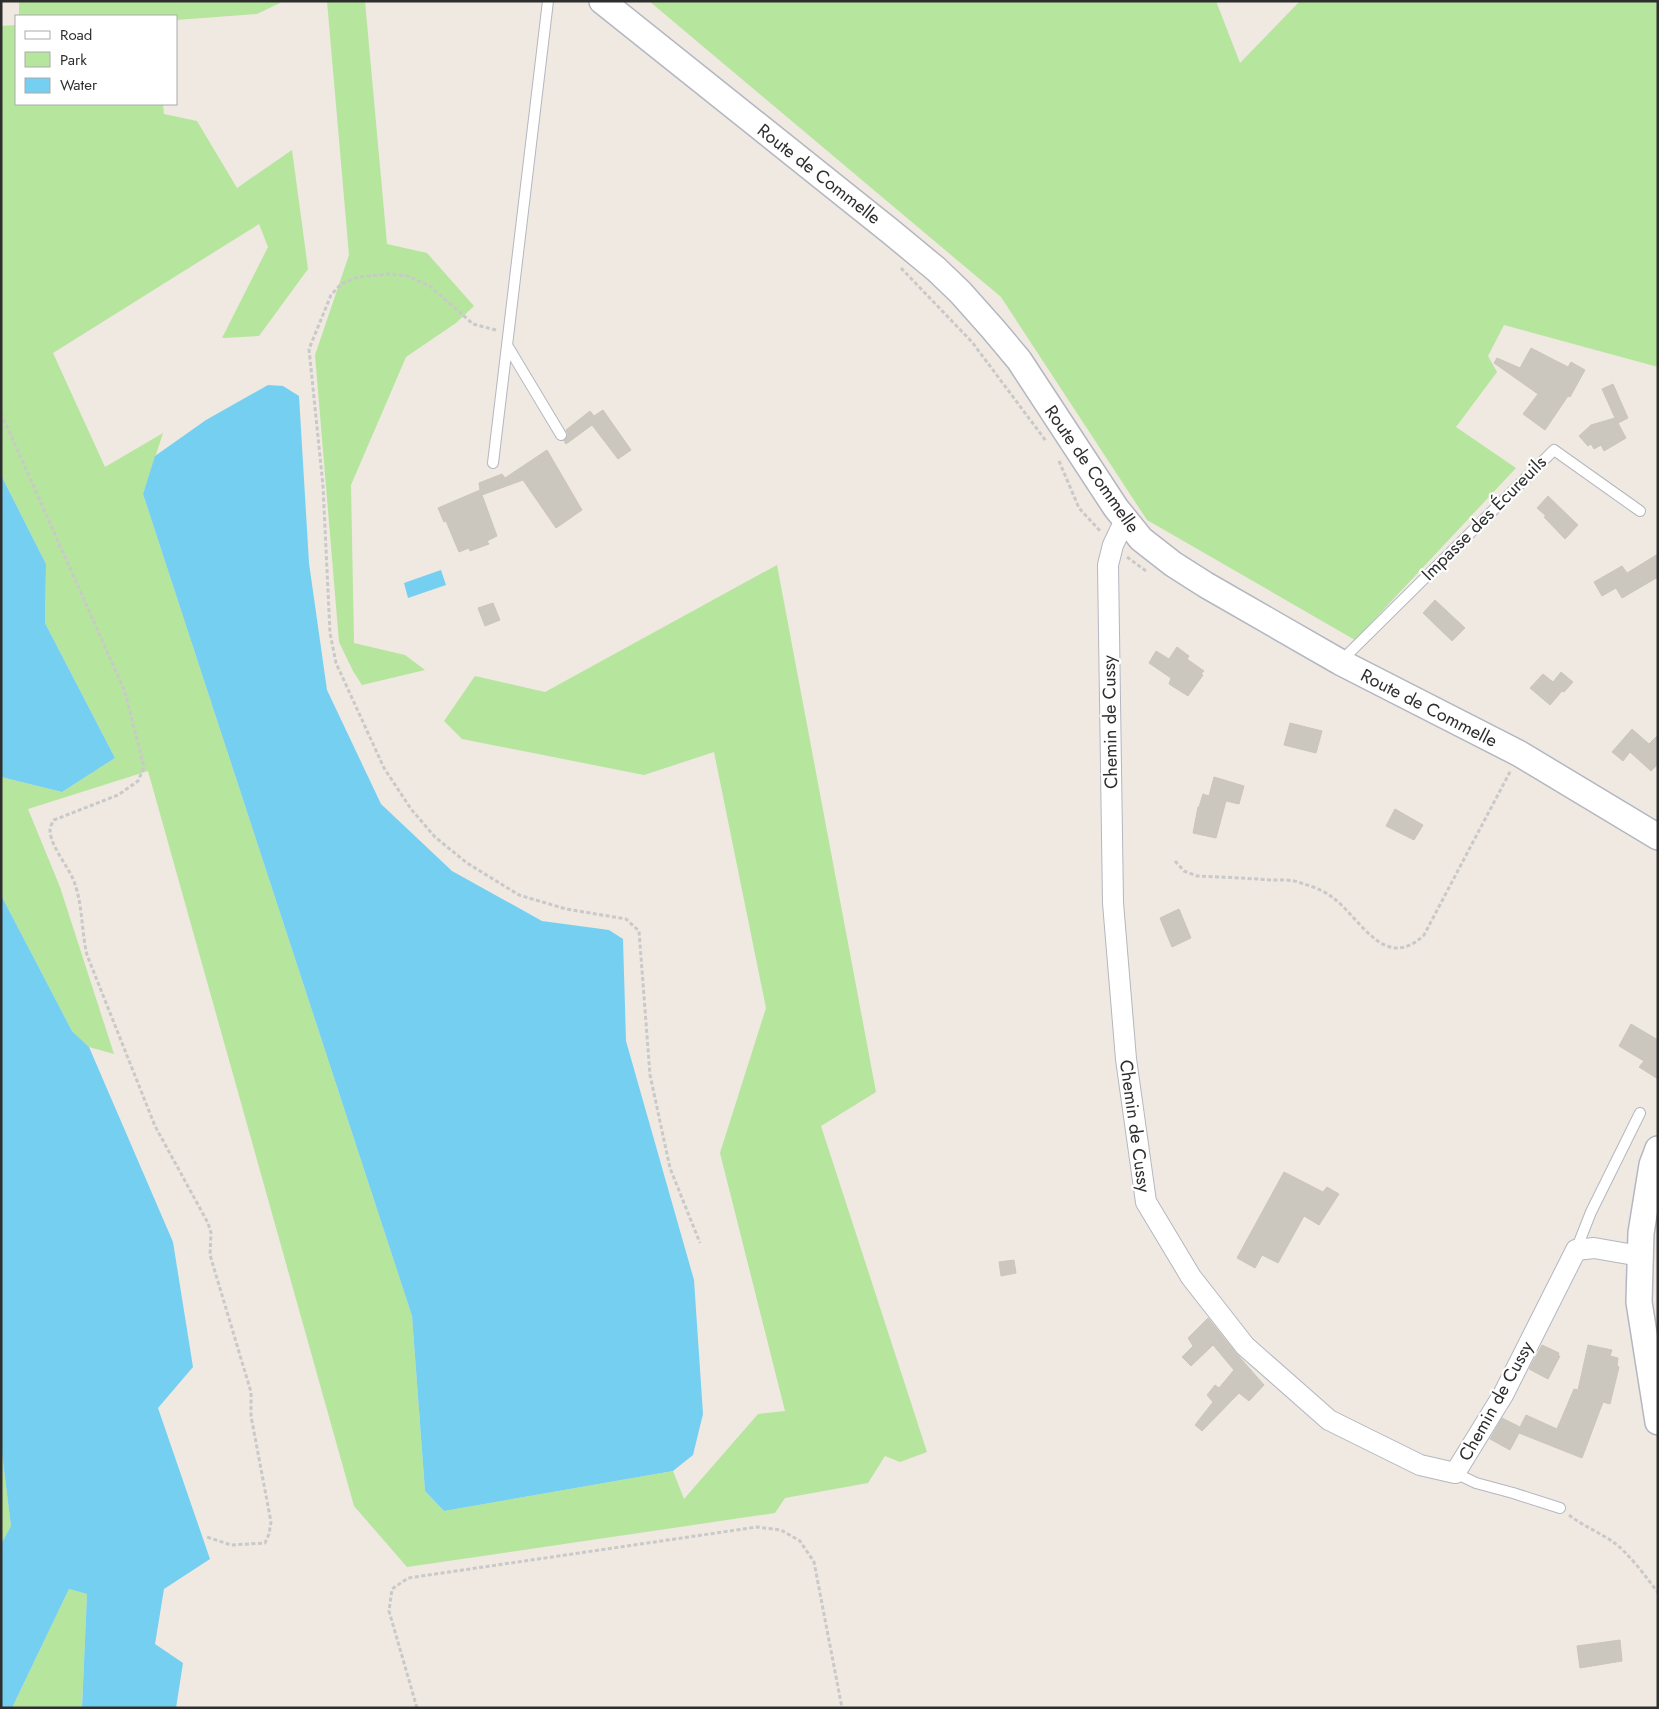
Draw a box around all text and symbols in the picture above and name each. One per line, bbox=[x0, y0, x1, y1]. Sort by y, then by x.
legend bbox=[15, 15, 178, 105]
text: Road bbox=[60, 24, 92, 46]
text: Park bbox=[60, 49, 87, 71]
text: Water bbox=[60, 74, 98, 96]
street label: Route de Commelle bbox=[752, 117, 886, 231]
street label: Route de Commelle bbox=[1038, 400, 1146, 538]
street label: Impasse des Écureuils bbox=[1416, 450, 1552, 586]
street label: Chemin de Cussy bbox=[1096, 655, 1124, 789]
street label: Route de Commelle bbox=[1356, 662, 1502, 754]
street label: Chemin de Cussy bbox=[1113, 1058, 1157, 1194]
street label: Chemin de Cussy bbox=[1452, 1336, 1540, 1466]

